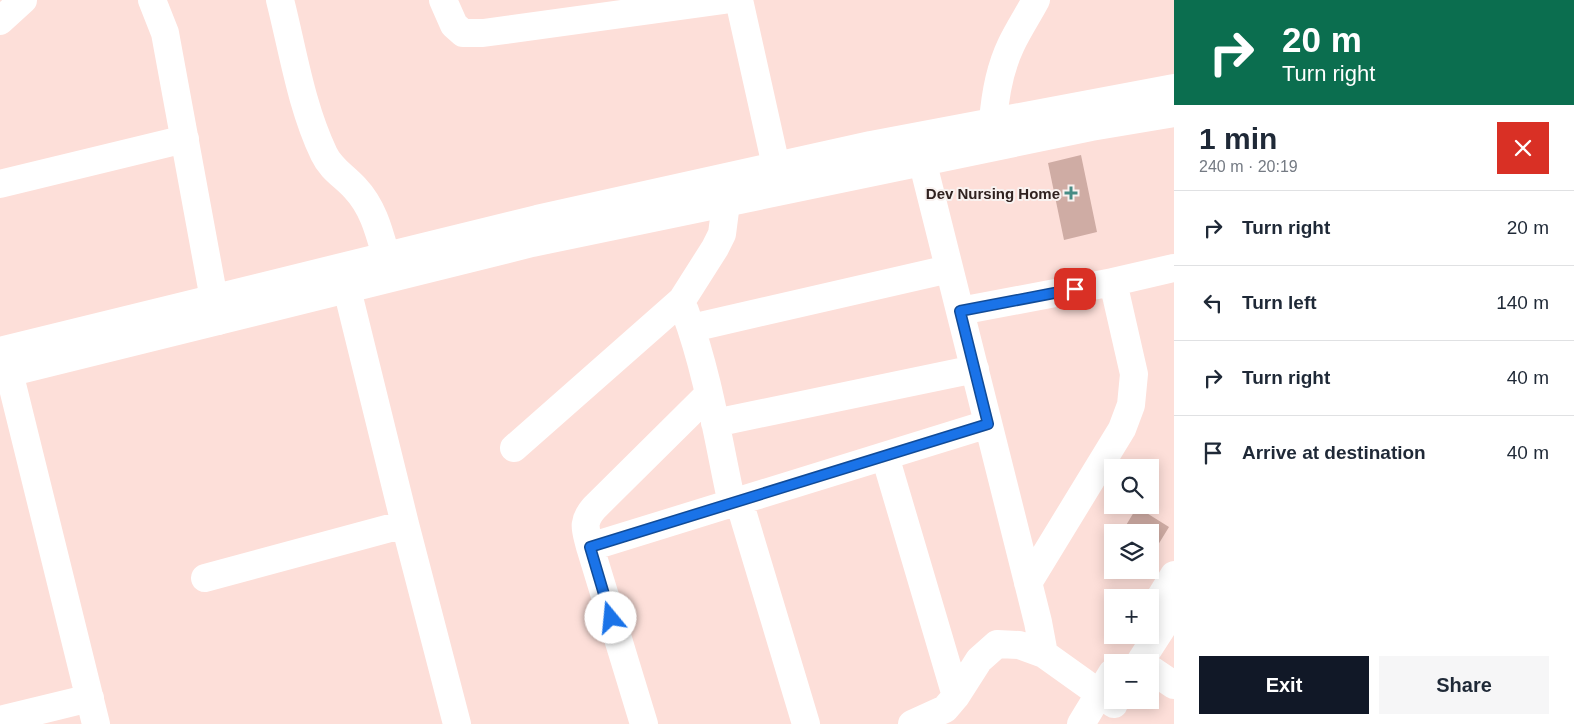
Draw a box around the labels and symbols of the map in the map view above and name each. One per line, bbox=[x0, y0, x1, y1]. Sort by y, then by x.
place label: Dev Nursing Home bbox=[926, 185, 1060, 202]
marker: Dev Nursing Home bbox=[1064, 186, 1078, 200]
pin bbox=[1054, 268, 1096, 310]
position arrow bbox=[584, 591, 636, 643]

